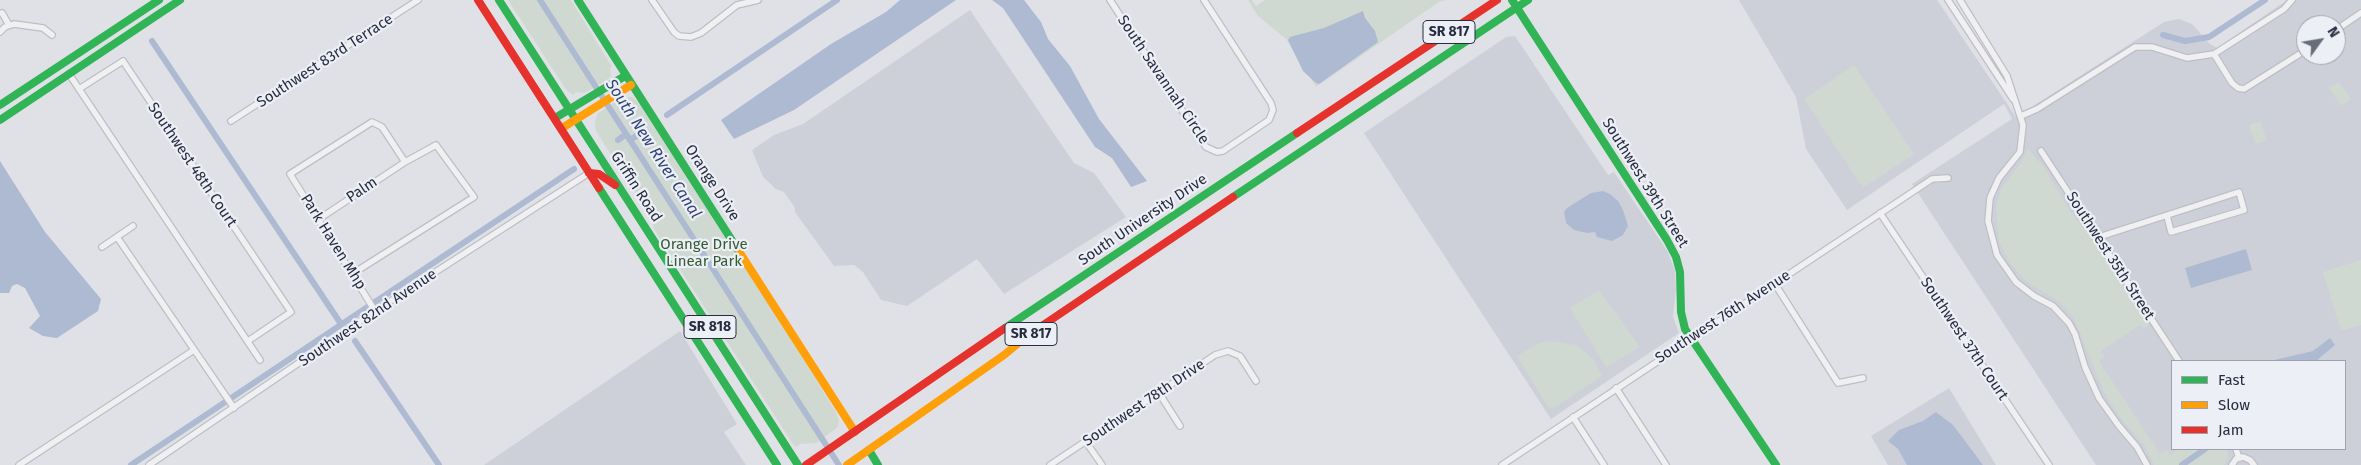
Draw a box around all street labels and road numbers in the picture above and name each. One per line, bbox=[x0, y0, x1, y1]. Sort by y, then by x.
street label: Southwest 83rd Terrace bbox=[254, 10, 396, 112]
street label: South Savannah Circle bbox=[1113, 12, 1213, 148]
road number: SR 817 bbox=[1423, 21, 1475, 44]
street label: Southwest 48th Court bbox=[144, 99, 240, 231]
street label: Southwest 39th Street bbox=[1598, 115, 1692, 251]
street label: Orange Drive bbox=[681, 141, 743, 225]
street label: Griffin Road bbox=[607, 148, 665, 226]
street label: South University Drive bbox=[1075, 170, 1211, 270]
street label: Palm bbox=[343, 173, 381, 207]
street label: Southwest 35th Street bbox=[2062, 189, 2158, 323]
street label: Park Haven Mhp bbox=[296, 191, 370, 293]
street label: Southwest 82nd Avenue bbox=[296, 265, 440, 371]
street label: Southwest 76th Avenue bbox=[1652, 267, 1794, 367]
street label: Southwest 37th Court bbox=[1916, 274, 2012, 404]
road number: SR 818 bbox=[684, 316, 736, 338]
road number: SR 817 bbox=[1005, 322, 1057, 346]
street label: Southwest 78th Drive bbox=[1080, 356, 1208, 450]

